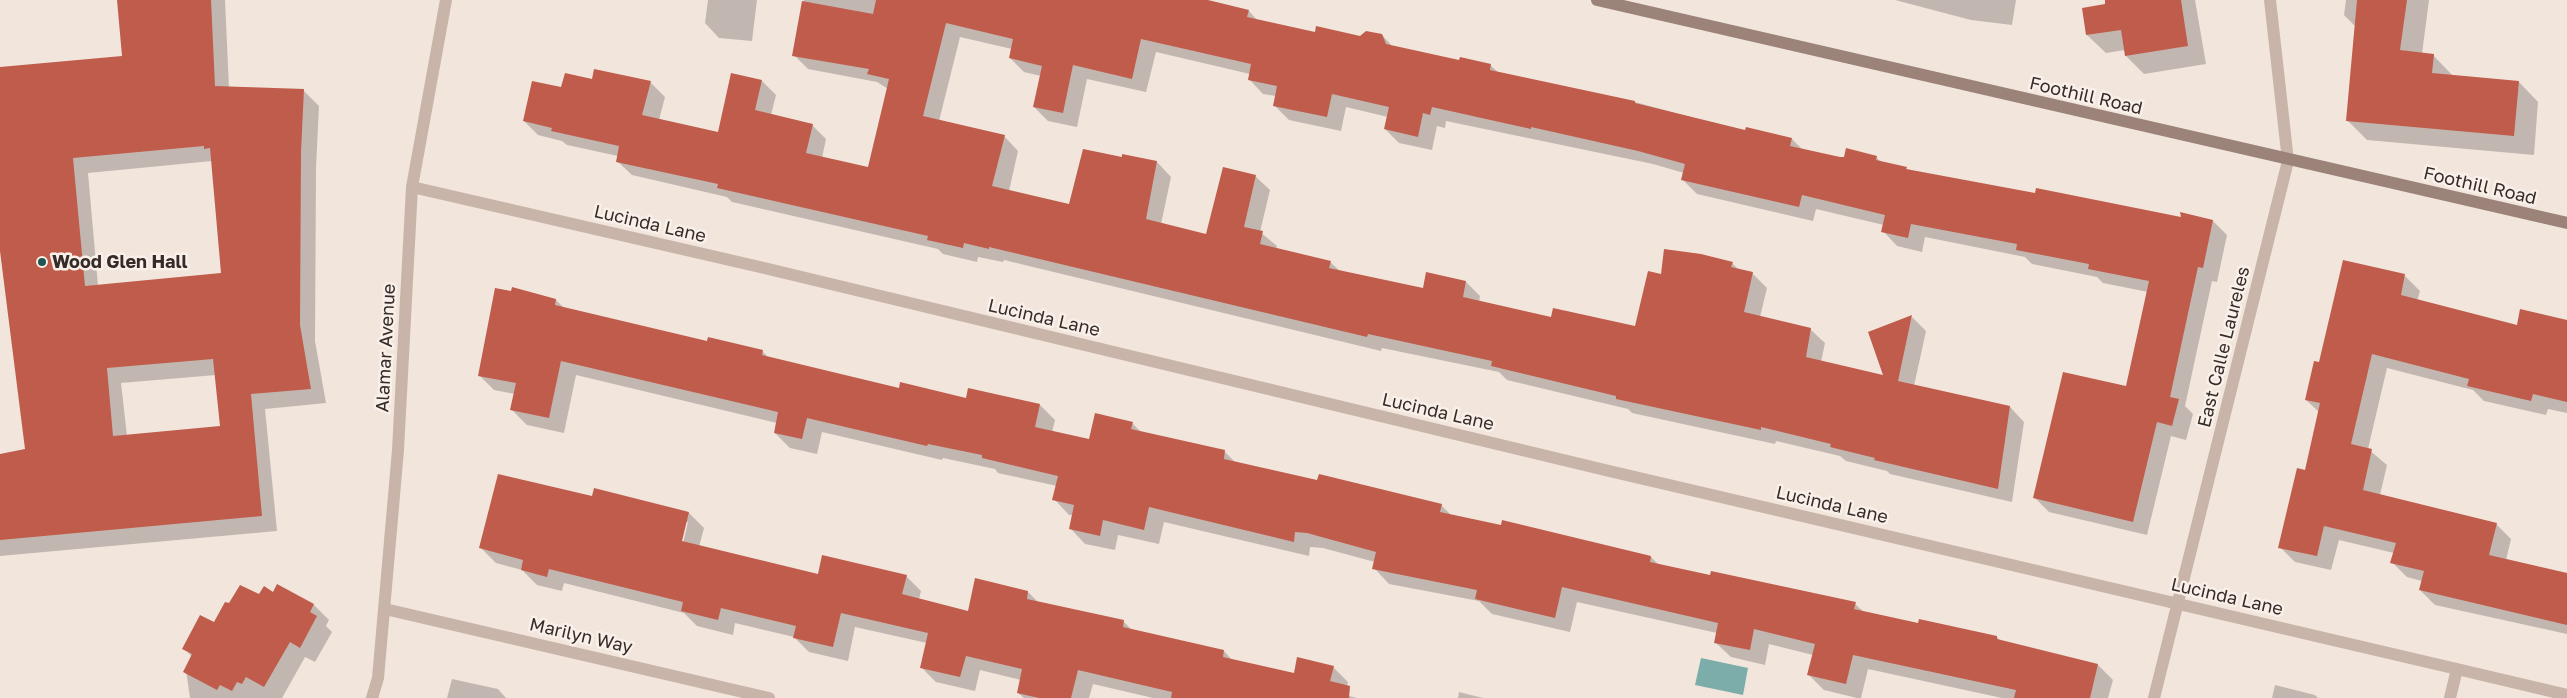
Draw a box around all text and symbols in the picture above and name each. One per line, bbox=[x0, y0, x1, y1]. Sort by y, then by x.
street label: Foothill Road bbox=[2027, 73, 2145, 119]
street label: Foothill Road bbox=[2421, 163, 2539, 209]
street label: Lucinda Lane bbox=[592, 201, 708, 247]
place label: Wood Glen Hall bbox=[52, 251, 188, 273]
marker: Wood Glen Hall bbox=[36, 256, 48, 268]
street label: East Calle Laureles bbox=[2194, 264, 2254, 430]
street label: Alamar Avenue bbox=[372, 283, 400, 413]
street label: Lucinda Lane bbox=[986, 295, 1102, 341]
street label: Lucinda Lane bbox=[1380, 389, 1496, 435]
street label: Lucinda Lane bbox=[1774, 482, 1890, 528]
street label: Lucinda Lane bbox=[2169, 574, 2285, 620]
street label: Marilyn Way bbox=[527, 614, 635, 658]

